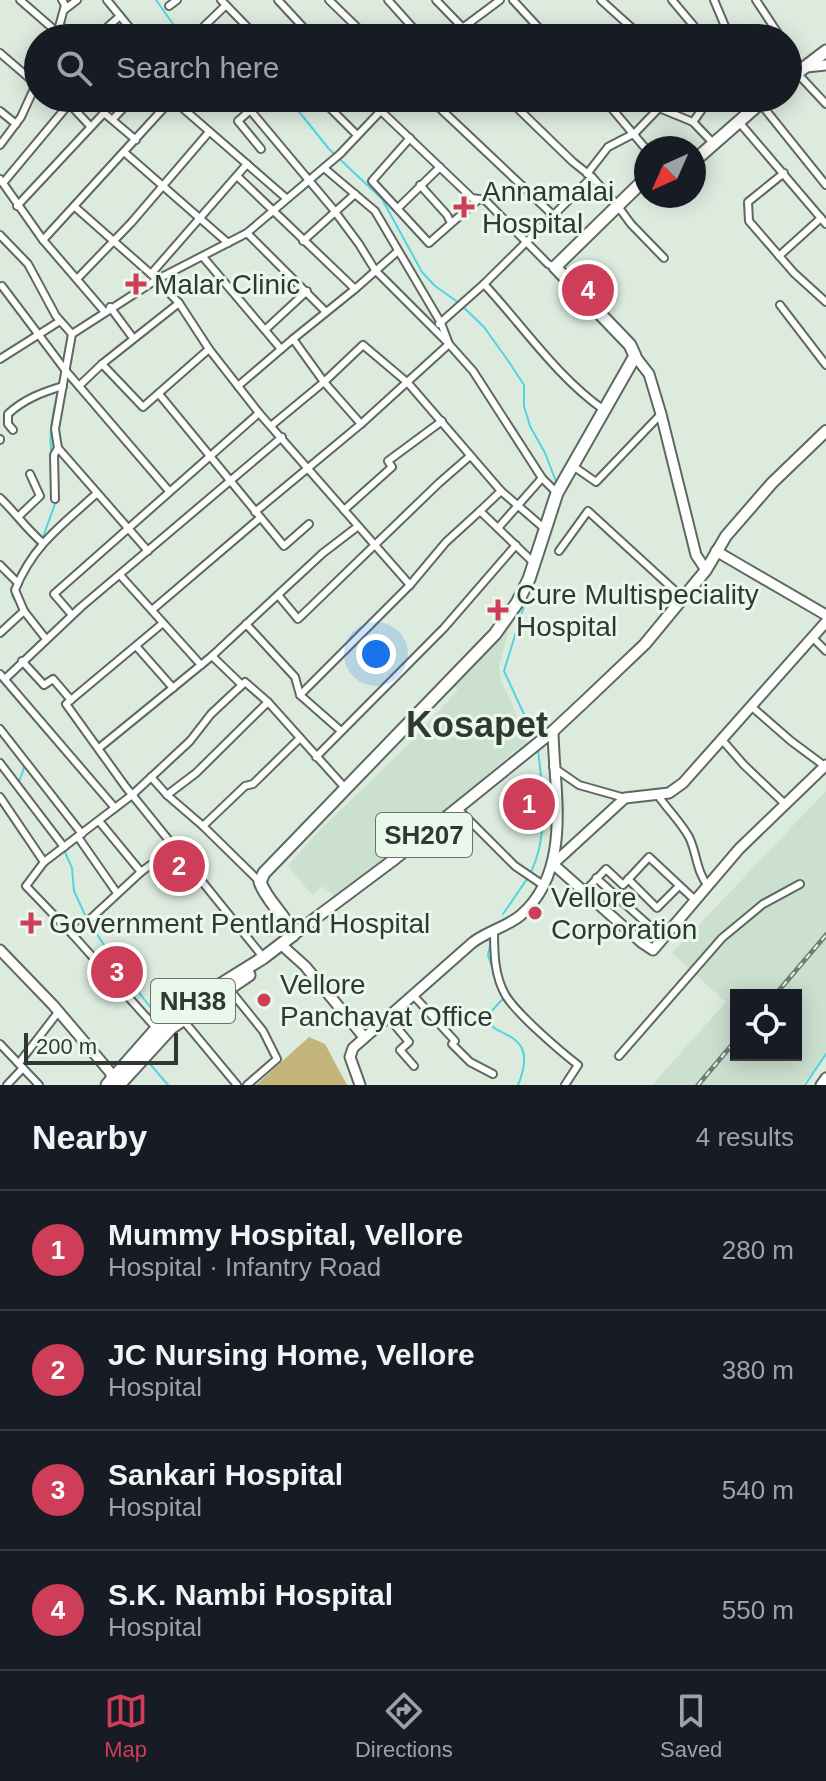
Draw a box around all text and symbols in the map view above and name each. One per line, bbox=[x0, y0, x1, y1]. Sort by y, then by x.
search box bbox=[24, 24, 802, 112]
icon: search bbox=[52, 46, 96, 90]
text: Search here bbox=[116, 51, 279, 84]
north arrow bbox=[634, 136, 706, 208]
place label: Annamalai Hospital bbox=[482, 176, 614, 239]
marker: Annamalai Hospital bbox=[453, 196, 475, 218]
pin: 4 bbox=[562, 260, 614, 320]
place label: Malar Clinic bbox=[154, 269, 300, 300]
marker: Malar Clinic bbox=[125, 273, 147, 295]
place label: Cure Multispeciality Hospital bbox=[516, 579, 759, 642]
marker: Cure Multispeciality Hospital bbox=[487, 599, 509, 621]
your location bbox=[356, 634, 396, 674]
district label: Kosapet bbox=[406, 704, 548, 745]
pin: 1 bbox=[503, 774, 555, 834]
road number: SH207 bbox=[376, 813, 472, 857]
pin: 2 bbox=[153, 836, 205, 896]
place label: Vellore Corporation bbox=[551, 882, 697, 945]
marker: Vellore Corporation bbox=[526, 904, 544, 922]
place label: Government Pentland Hospital bbox=[49, 908, 430, 939]
marker: Government Pentland Hospital bbox=[20, 912, 42, 934]
pin: 3 bbox=[91, 942, 143, 1002]
place label: Vellore Panchayat Office bbox=[280, 969, 493, 1032]
road number: NH38 bbox=[151, 979, 235, 1023]
map controls bbox=[730, 989, 802, 1061]
button: locate bbox=[730, 989, 802, 1061]
marker: Vellore Panchayat Office bbox=[255, 991, 273, 1009]
scale bar bbox=[24, 1029, 178, 1065]
text: 200 m bbox=[36, 1034, 97, 1059]
text: Nearby bbox=[32, 1118, 147, 1156]
text: 4 results bbox=[696, 1122, 794, 1152]
text: Mummy Hospital, Vellore bbox=[108, 1218, 463, 1251]
text: 1 bbox=[51, 1235, 65, 1265]
text: 280 m bbox=[722, 1235, 794, 1265]
text: Hospital · Infantry Road bbox=[108, 1252, 381, 1282]
text: JC Nursing Home, Vellore bbox=[108, 1338, 475, 1371]
text: 2 bbox=[51, 1355, 65, 1385]
text: 380 m bbox=[722, 1355, 794, 1385]
text: Hospital bbox=[108, 1372, 202, 1402]
text: Sankari Hospital bbox=[108, 1458, 343, 1491]
text: 3 bbox=[51, 1475, 65, 1505]
text: 540 m bbox=[722, 1475, 794, 1505]
text: Hospital bbox=[108, 1492, 202, 1522]
text: S.K. Nambi Hospital bbox=[108, 1578, 393, 1611]
text: 4 bbox=[51, 1595, 65, 1625]
text: 550 m bbox=[722, 1595, 794, 1625]
text: Hospital bbox=[108, 1612, 202, 1642]
tab: Map bbox=[104, 1689, 148, 1763]
tab: Directions bbox=[355, 1689, 453, 1763]
tab: Saved bbox=[660, 1689, 722, 1763]

